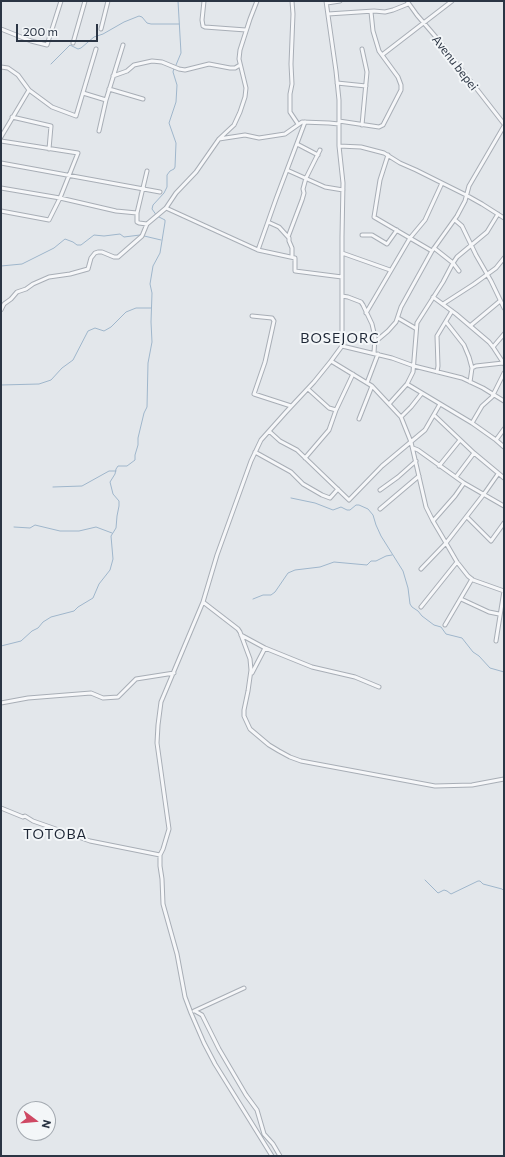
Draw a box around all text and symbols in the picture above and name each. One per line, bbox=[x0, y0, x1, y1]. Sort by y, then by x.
scale bar bbox=[18, 16, 100, 42]
text: 200 m bbox=[23, 24, 58, 38]
street label: Avenu bepei bbox=[429, 33, 481, 93]
district label: BOSEJORC bbox=[300, 330, 380, 346]
district label: TOTOBA bbox=[23, 826, 87, 842]
north arrow bbox=[16, 1101, 56, 1141]
text: N bbox=[40, 1118, 54, 1130]

